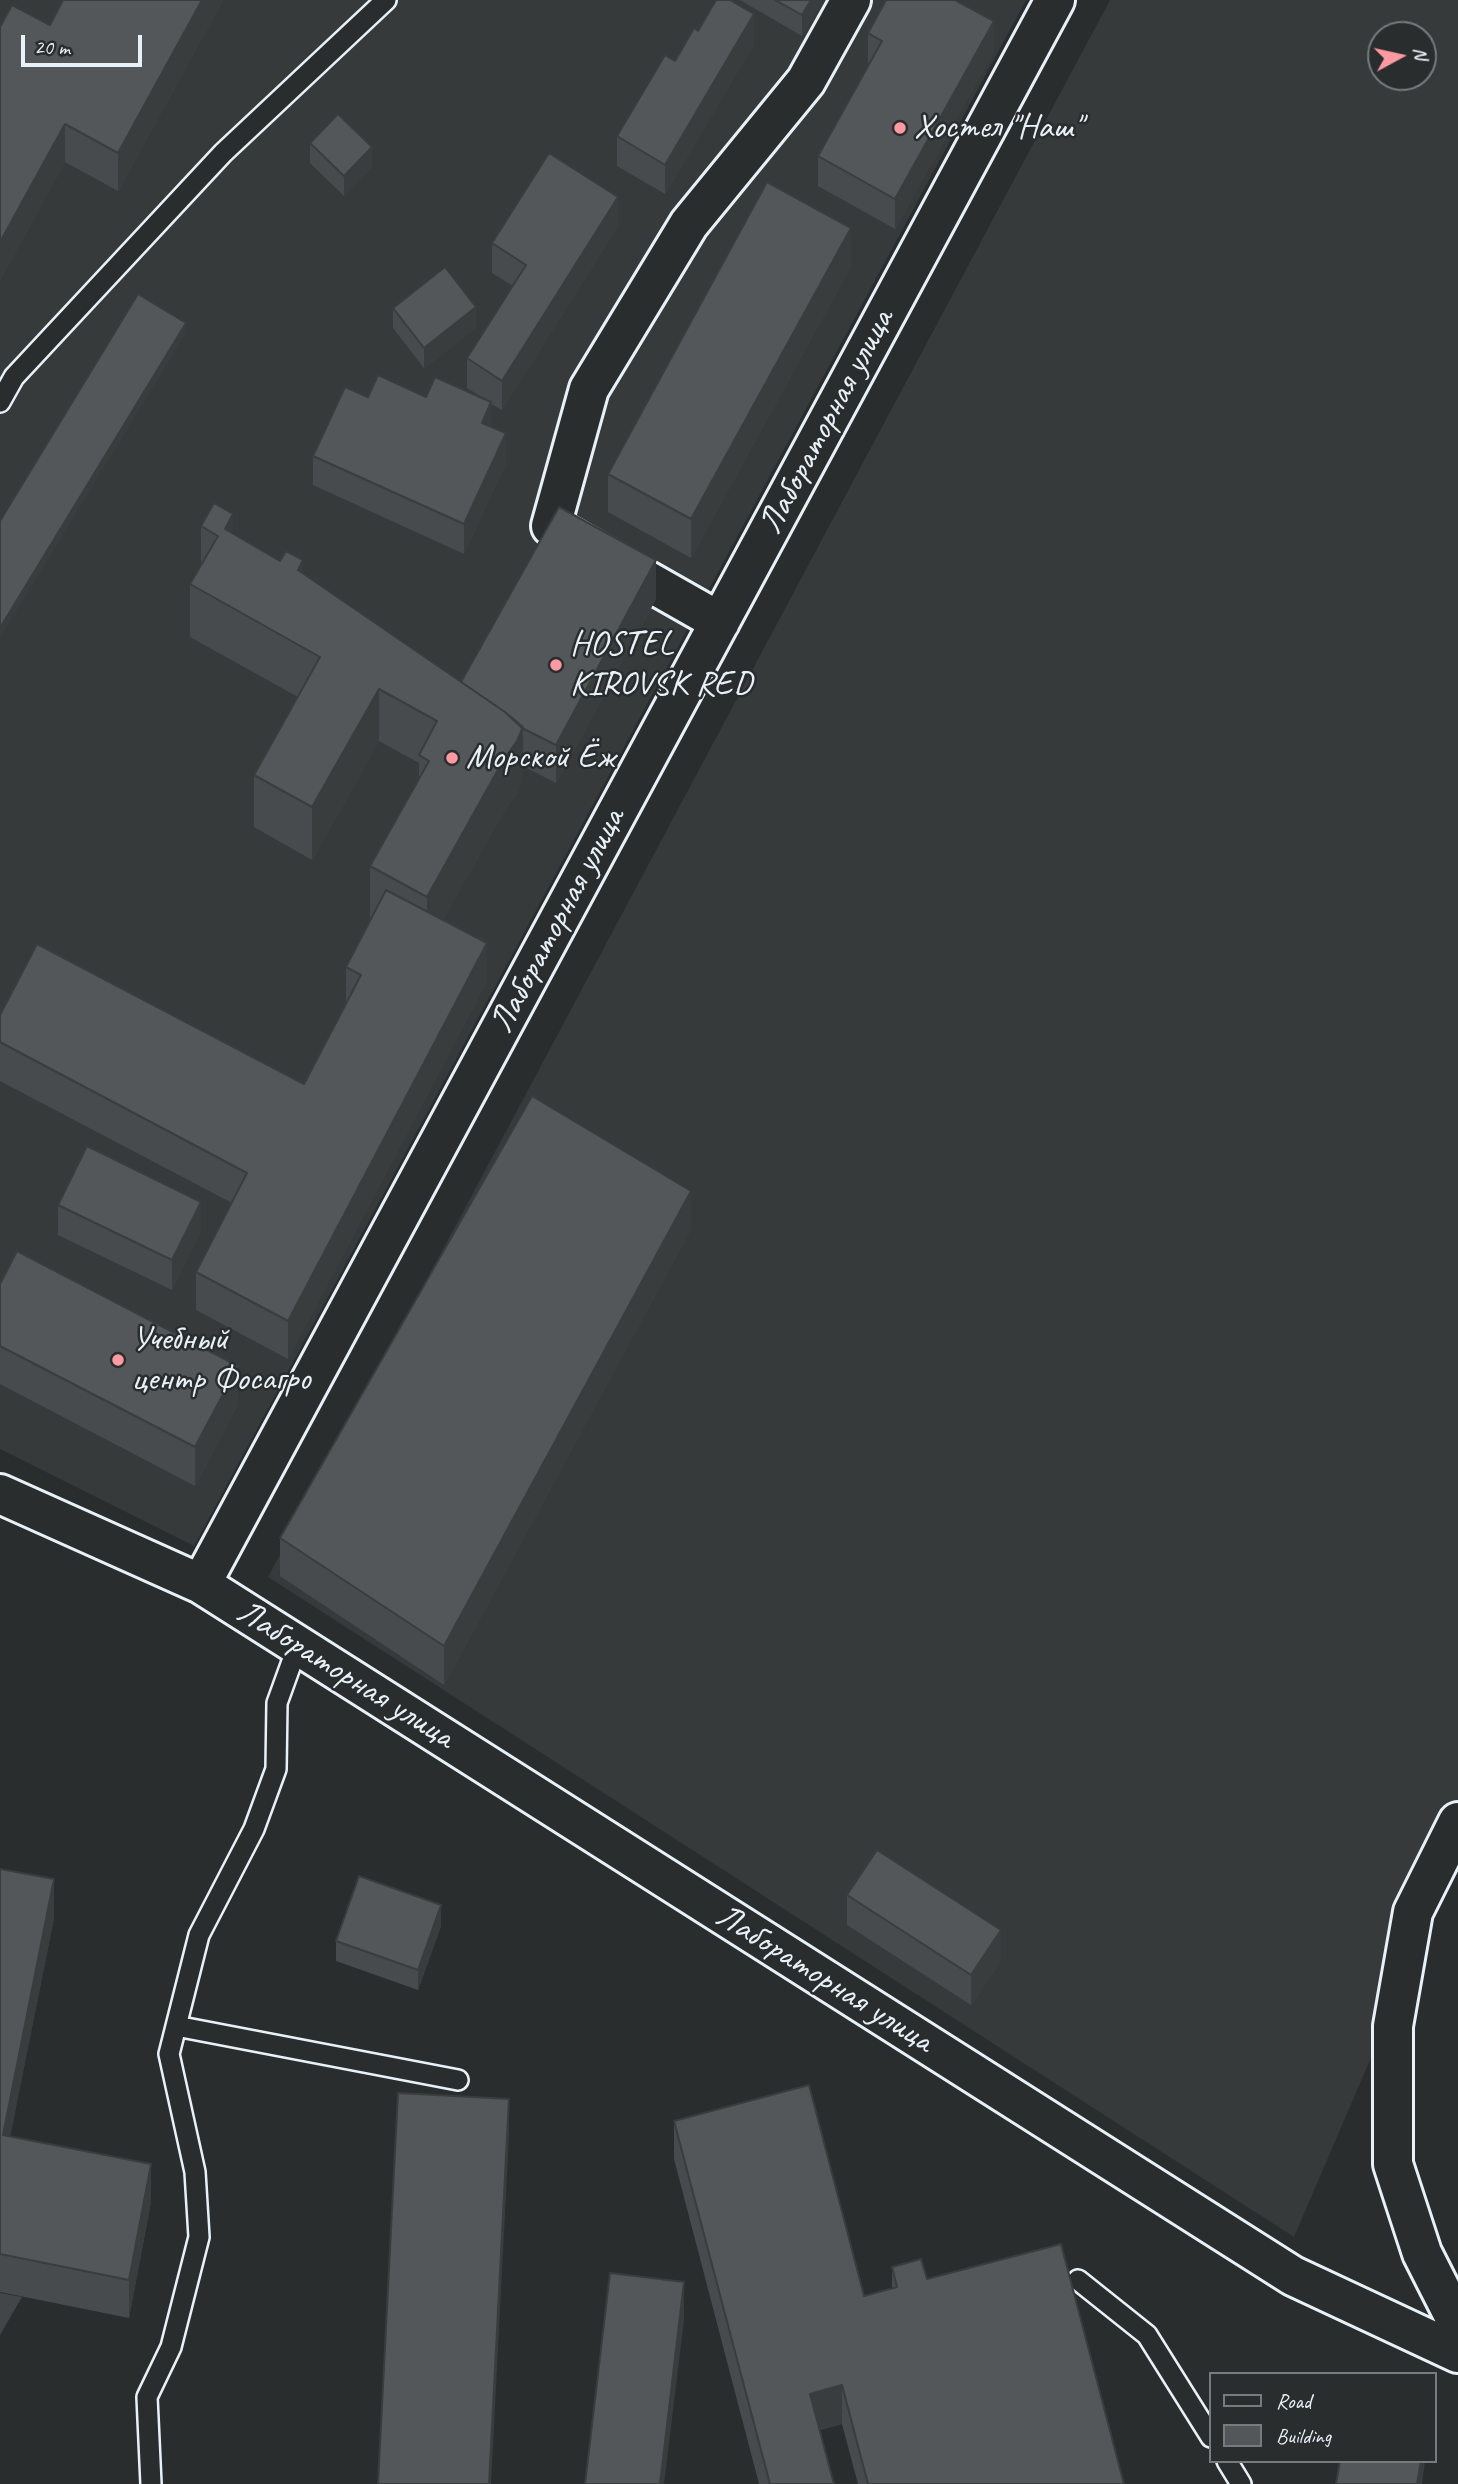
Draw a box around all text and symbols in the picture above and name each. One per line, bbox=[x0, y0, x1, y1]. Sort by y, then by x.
scale bar bbox=[24, 21, 145, 65]
north arrow bbox=[1367, 21, 1437, 91]
text: 20 m bbox=[34, 34, 70, 60]
text: N bbox=[1408, 46, 1434, 61]
place label: Хостел "Наш" bbox=[914, 107, 1082, 149]
marker: Хостел "Наш" bbox=[892, 120, 908, 136]
street label: Лабораторная улица bbox=[750, 303, 904, 541]
place label: HOSTEL KIROVSK RED bbox=[570, 624, 752, 706]
marker: HOSTEL KIROVSK RED bbox=[548, 657, 564, 673]
place label: Морской Ёж bbox=[466, 737, 615, 779]
marker: Морской Ёж bbox=[444, 750, 460, 766]
street label: Лабораторная улица bbox=[481, 802, 635, 1040]
place label: Учебный центр Фосагро bbox=[132, 1319, 310, 1401]
marker: Учебный центр Фосагро bbox=[110, 1352, 126, 1368]
street label: Лабораторная улица bbox=[229, 1591, 461, 1759]
street label: Лабораторная улица bbox=[708, 1895, 940, 2063]
legend bbox=[1210, 2372, 1437, 2463]
text: Road bbox=[1276, 2388, 1311, 2414]
text: Building bbox=[1276, 2423, 1331, 2449]

